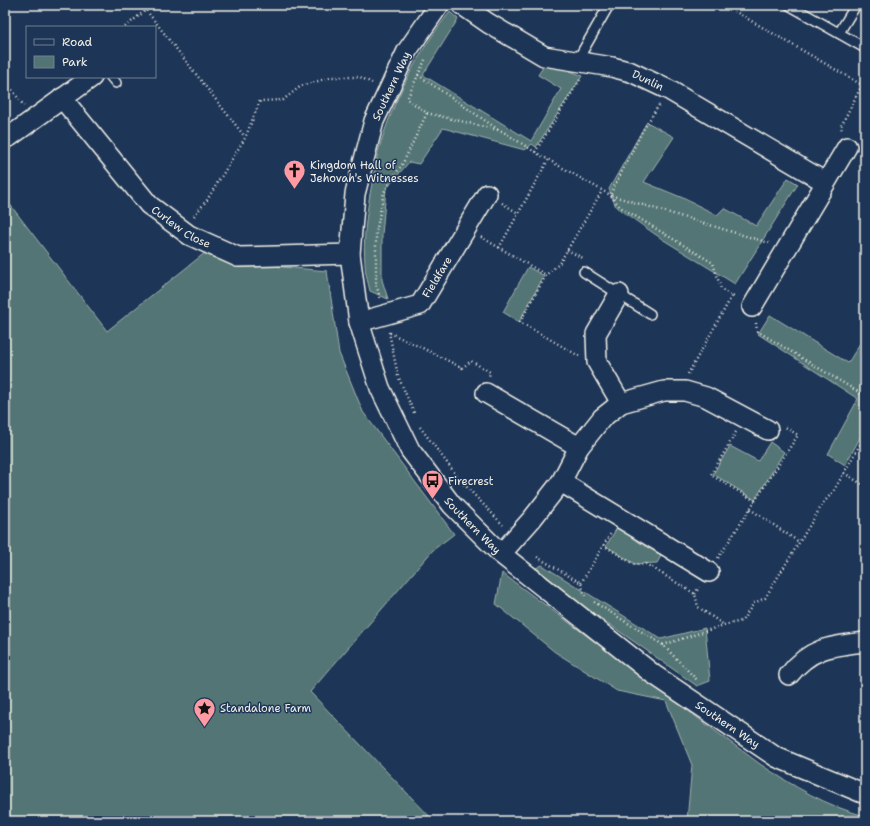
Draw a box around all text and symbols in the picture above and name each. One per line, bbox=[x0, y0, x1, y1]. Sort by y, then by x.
legend bbox=[26, 26, 156, 78]
text: Road bbox=[62, 34, 93, 50]
street label: Southern Way bbox=[369, 49, 414, 123]
text: Park bbox=[62, 54, 88, 70]
street label: Dunlin bbox=[630, 67, 666, 95]
church icon: Kingdom Hall of Jehovah's Witnesses bbox=[281, 158, 307, 191]
place label: Kingdom Hall of Jehovah's Witnesses bbox=[310, 158, 419, 186]
street label: Curlew Close bbox=[148, 202, 213, 252]
street label: Fieldfare bbox=[419, 254, 456, 301]
bus stop icon: Firecrest bbox=[420, 468, 446, 501]
place label: Firecrest bbox=[448, 474, 494, 489]
street label: Southern Way bbox=[441, 494, 504, 558]
place icon: Standalone Farm bbox=[191, 695, 217, 728]
street label: Southern Way bbox=[692, 698, 763, 752]
place label: Standalone Farm bbox=[220, 701, 312, 716]

